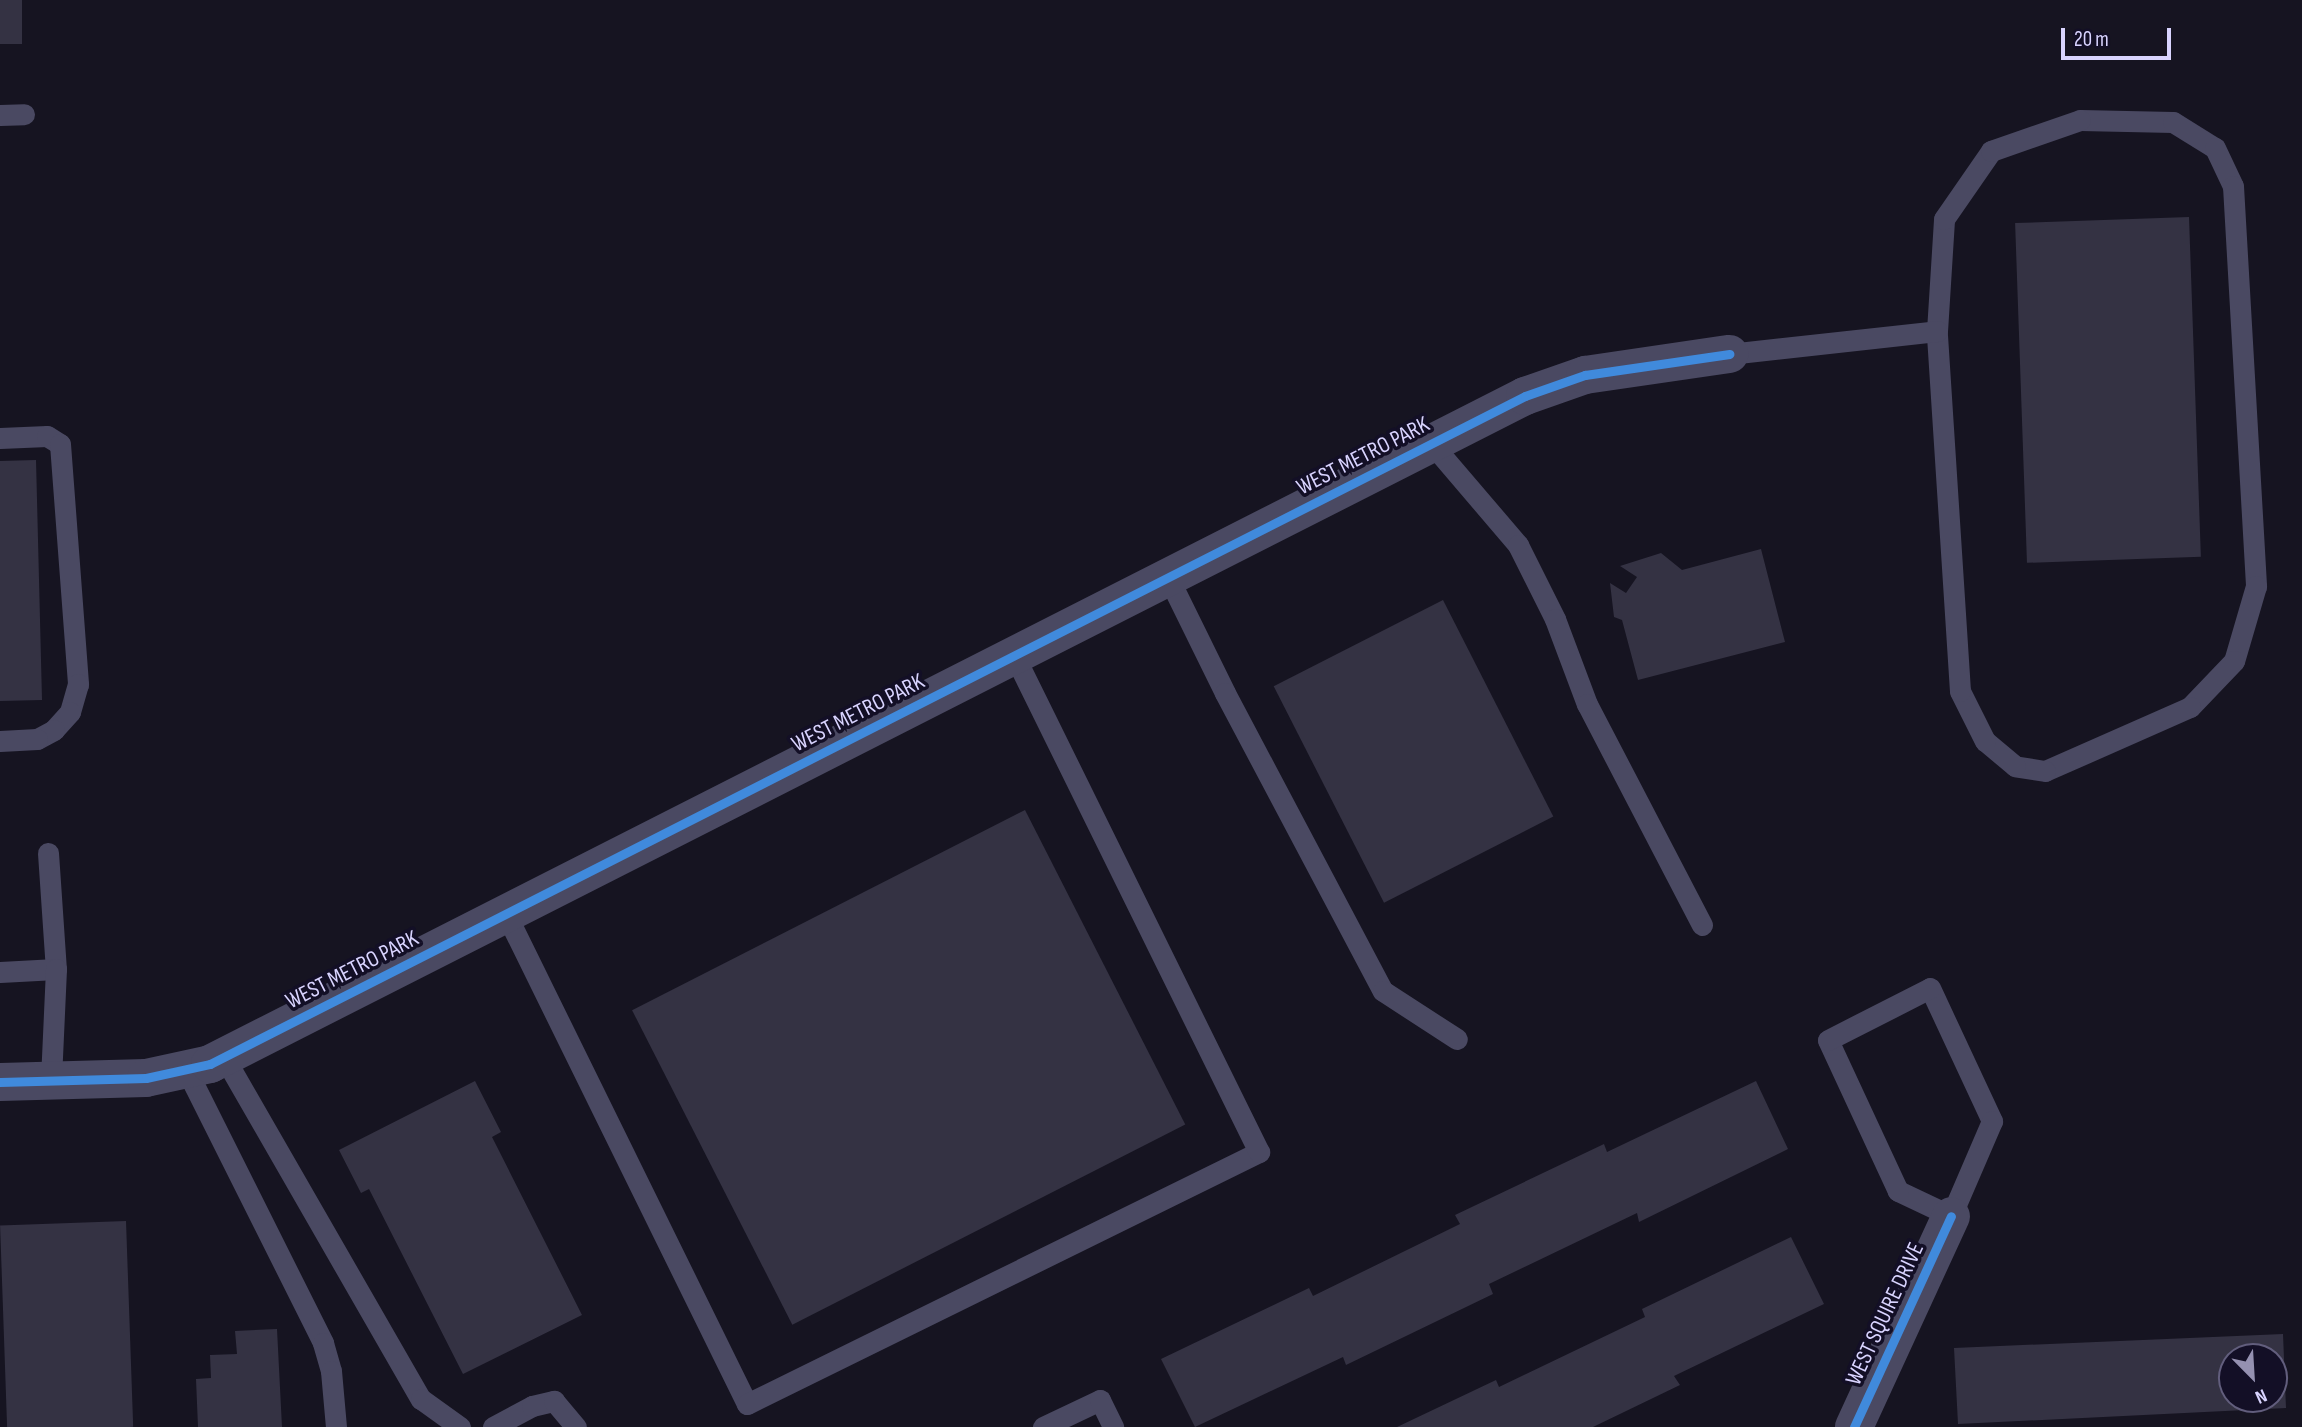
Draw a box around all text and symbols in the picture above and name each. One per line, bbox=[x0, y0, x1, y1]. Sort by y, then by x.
scale bar bbox=[2064, 14, 2174, 58]
text: 20 m bbox=[2074, 27, 2109, 52]
street label: WEST METRO PARK bbox=[1292, 411, 1434, 501]
street label: WEST METRO PARK bbox=[787, 668, 929, 758]
street label: WEST METRO PARK bbox=[281, 925, 423, 1015]
street label: WEST SQUIRE DRIVE bbox=[1840, 1238, 1930, 1390]
north arrow bbox=[2218, 1343, 2288, 1413]
text: N bbox=[2252, 1383, 2270, 1408]

